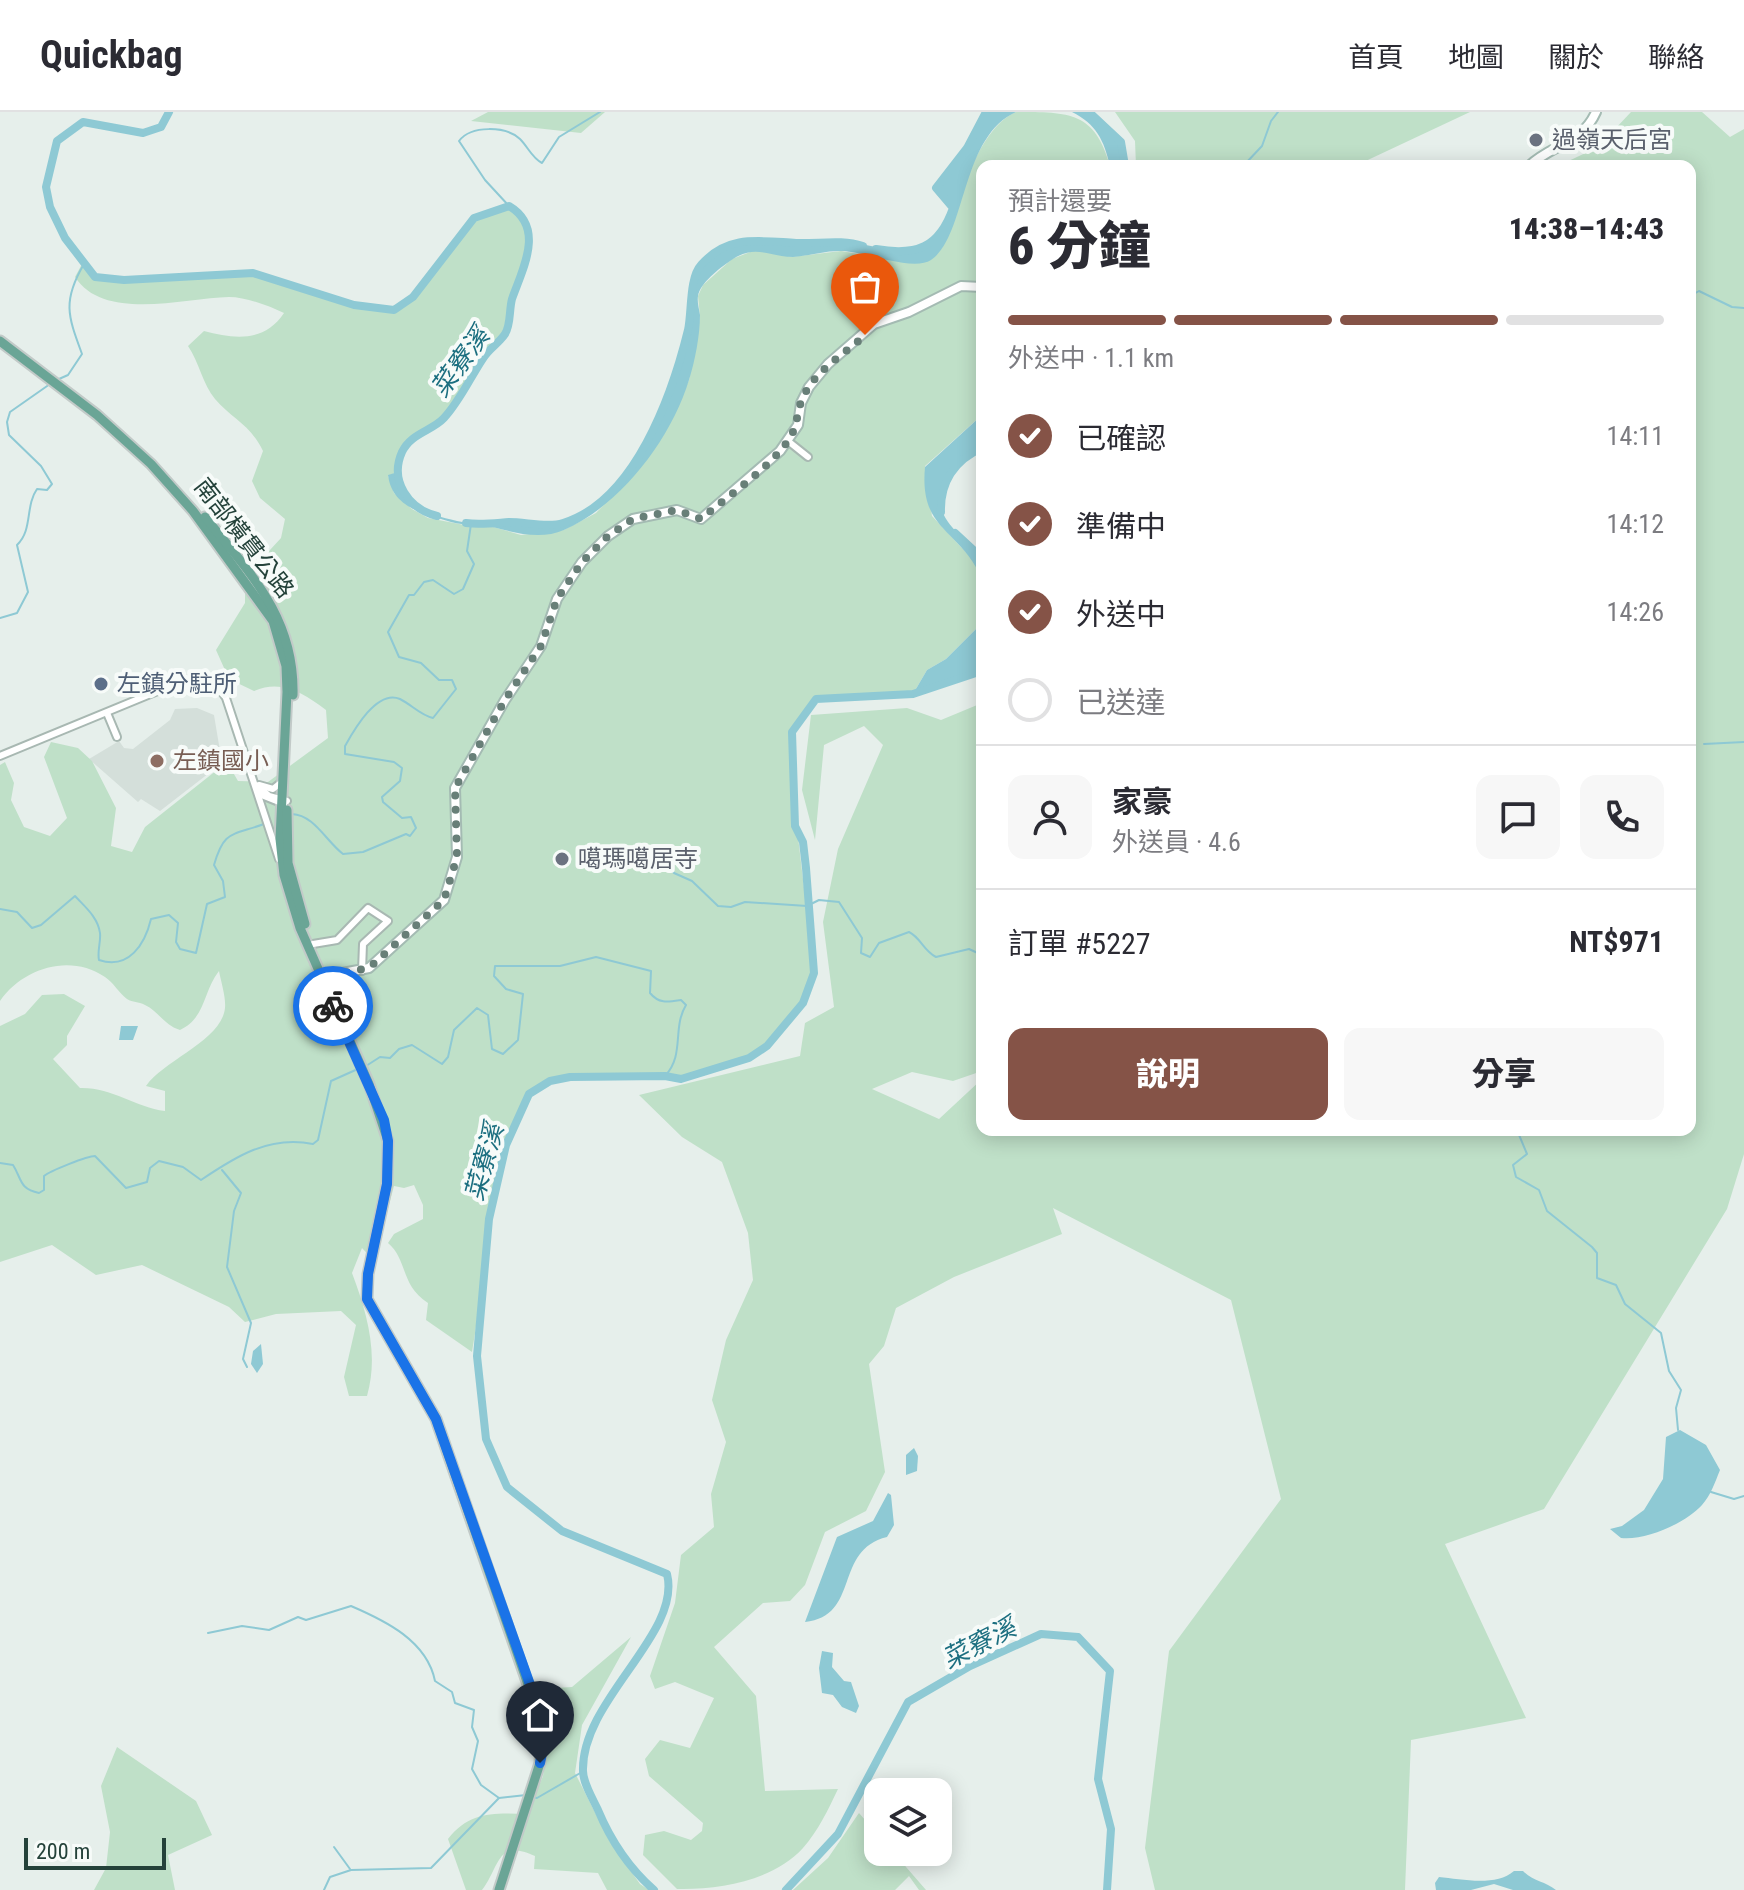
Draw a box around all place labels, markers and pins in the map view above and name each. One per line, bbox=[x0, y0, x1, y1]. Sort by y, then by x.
place label: 過嶺天后宮 bbox=[1552, 126, 1672, 154]
marker: 過嶺天后宮 bbox=[1527, 131, 1545, 149]
pin bbox=[831, 253, 899, 335]
place label: 左鎮分駐所 bbox=[117, 670, 237, 698]
marker: 左鎮分駐所 bbox=[92, 675, 110, 693]
place label: 左鎮國小 bbox=[173, 747, 269, 775]
marker: 左鎮國小 bbox=[148, 752, 166, 770]
place label: 噶瑪噶居寺 bbox=[578, 845, 698, 873]
marker: 噶瑪噶居寺 bbox=[553, 850, 571, 868]
pin bbox=[506, 1681, 574, 1763]

